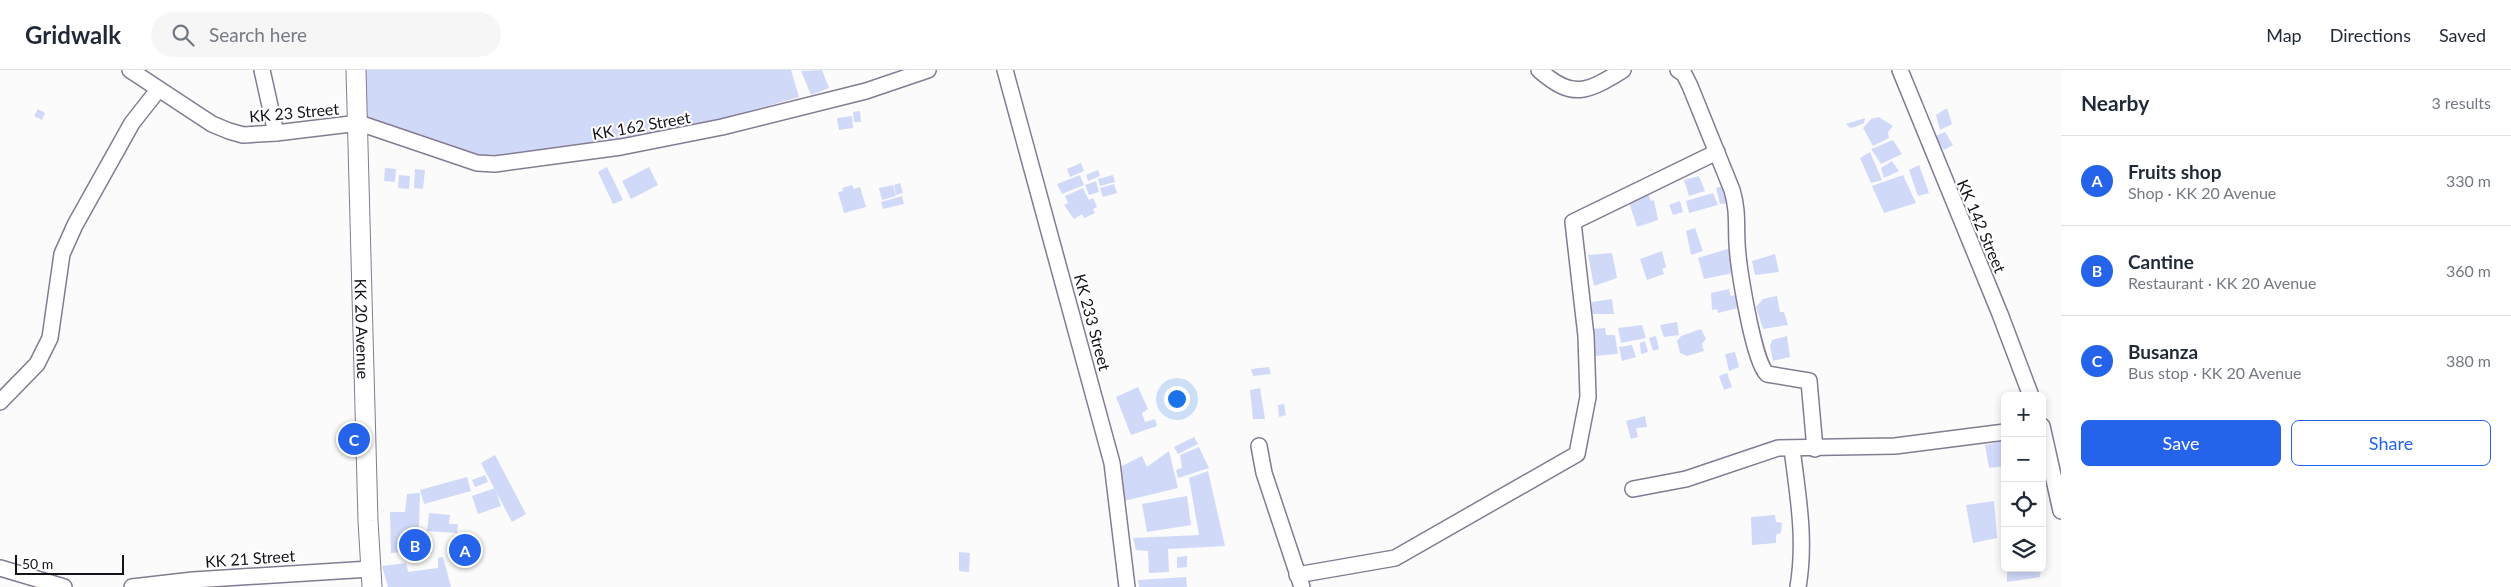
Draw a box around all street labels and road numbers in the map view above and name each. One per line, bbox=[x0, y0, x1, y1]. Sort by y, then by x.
street label: KK 23 Street bbox=[248, 99, 340, 125]
street label: KK 162 Street bbox=[590, 107, 692, 143]
street label: KK 142 Street bbox=[1954, 177, 2010, 276]
street label: KK 233 Street bbox=[1071, 272, 1115, 373]
street label: KK 20 Avenue bbox=[352, 278, 374, 379]
street label: KK 21 Street bbox=[204, 545, 296, 571]

